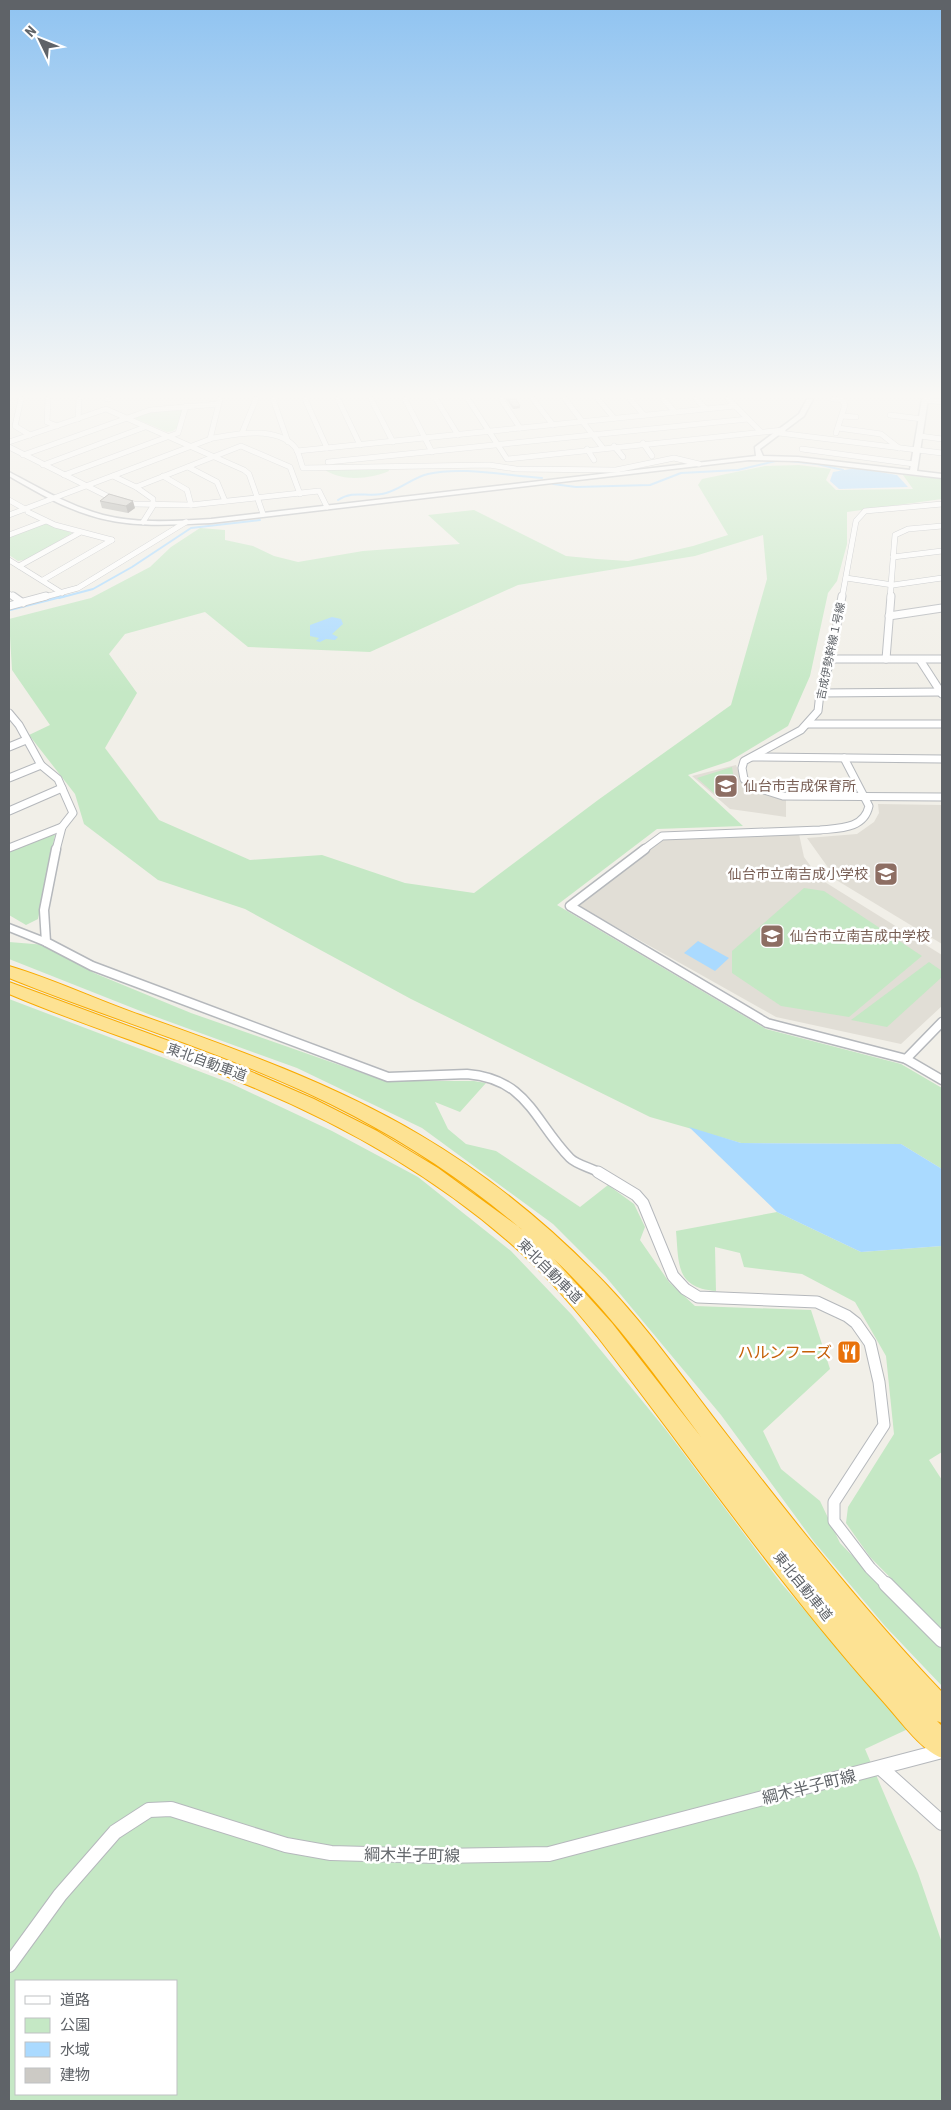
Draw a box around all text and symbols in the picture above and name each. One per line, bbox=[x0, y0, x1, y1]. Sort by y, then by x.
north arrow bbox=[15, 15, 65, 65]
text: N bbox=[22, 23, 39, 40]
street label: 吉成伊勢幹線１号線 bbox=[814, 601, 848, 701]
school or university icon: 仙台市吉成保育所 bbox=[713, 773, 739, 799]
place label: 仙台市吉成保育所 bbox=[744, 778, 856, 794]
school or university icon: 仙台市立南吉成小学校 bbox=[873, 861, 899, 887]
place label: 仙台市立南吉成小学校 bbox=[728, 866, 868, 882]
school or university icon: 仙台市立南吉成中学校 bbox=[759, 923, 785, 949]
place label: 仙台市立南吉成中学校 bbox=[790, 928, 930, 944]
street label: 東北自動車道 bbox=[165, 1040, 249, 1084]
street label: 東北自動車道 bbox=[515, 1236, 585, 1306]
restaurant icon: ハルンフーズ bbox=[836, 1339, 862, 1365]
place label: ハルンフーズ bbox=[738, 1343, 832, 1362]
street label: 東北自動車道 bbox=[770, 1548, 836, 1624]
street label: 綱木半子町線 bbox=[760, 1766, 858, 1808]
street label: 綱木半子町線 bbox=[364, 1845, 460, 1865]
legend bbox=[15, 1980, 178, 2095]
text: 道路 bbox=[60, 1991, 90, 2009]
text: 公園 bbox=[60, 2016, 90, 2034]
text: 水域 bbox=[60, 2041, 90, 2059]
text: 建物 bbox=[60, 2066, 90, 2084]

